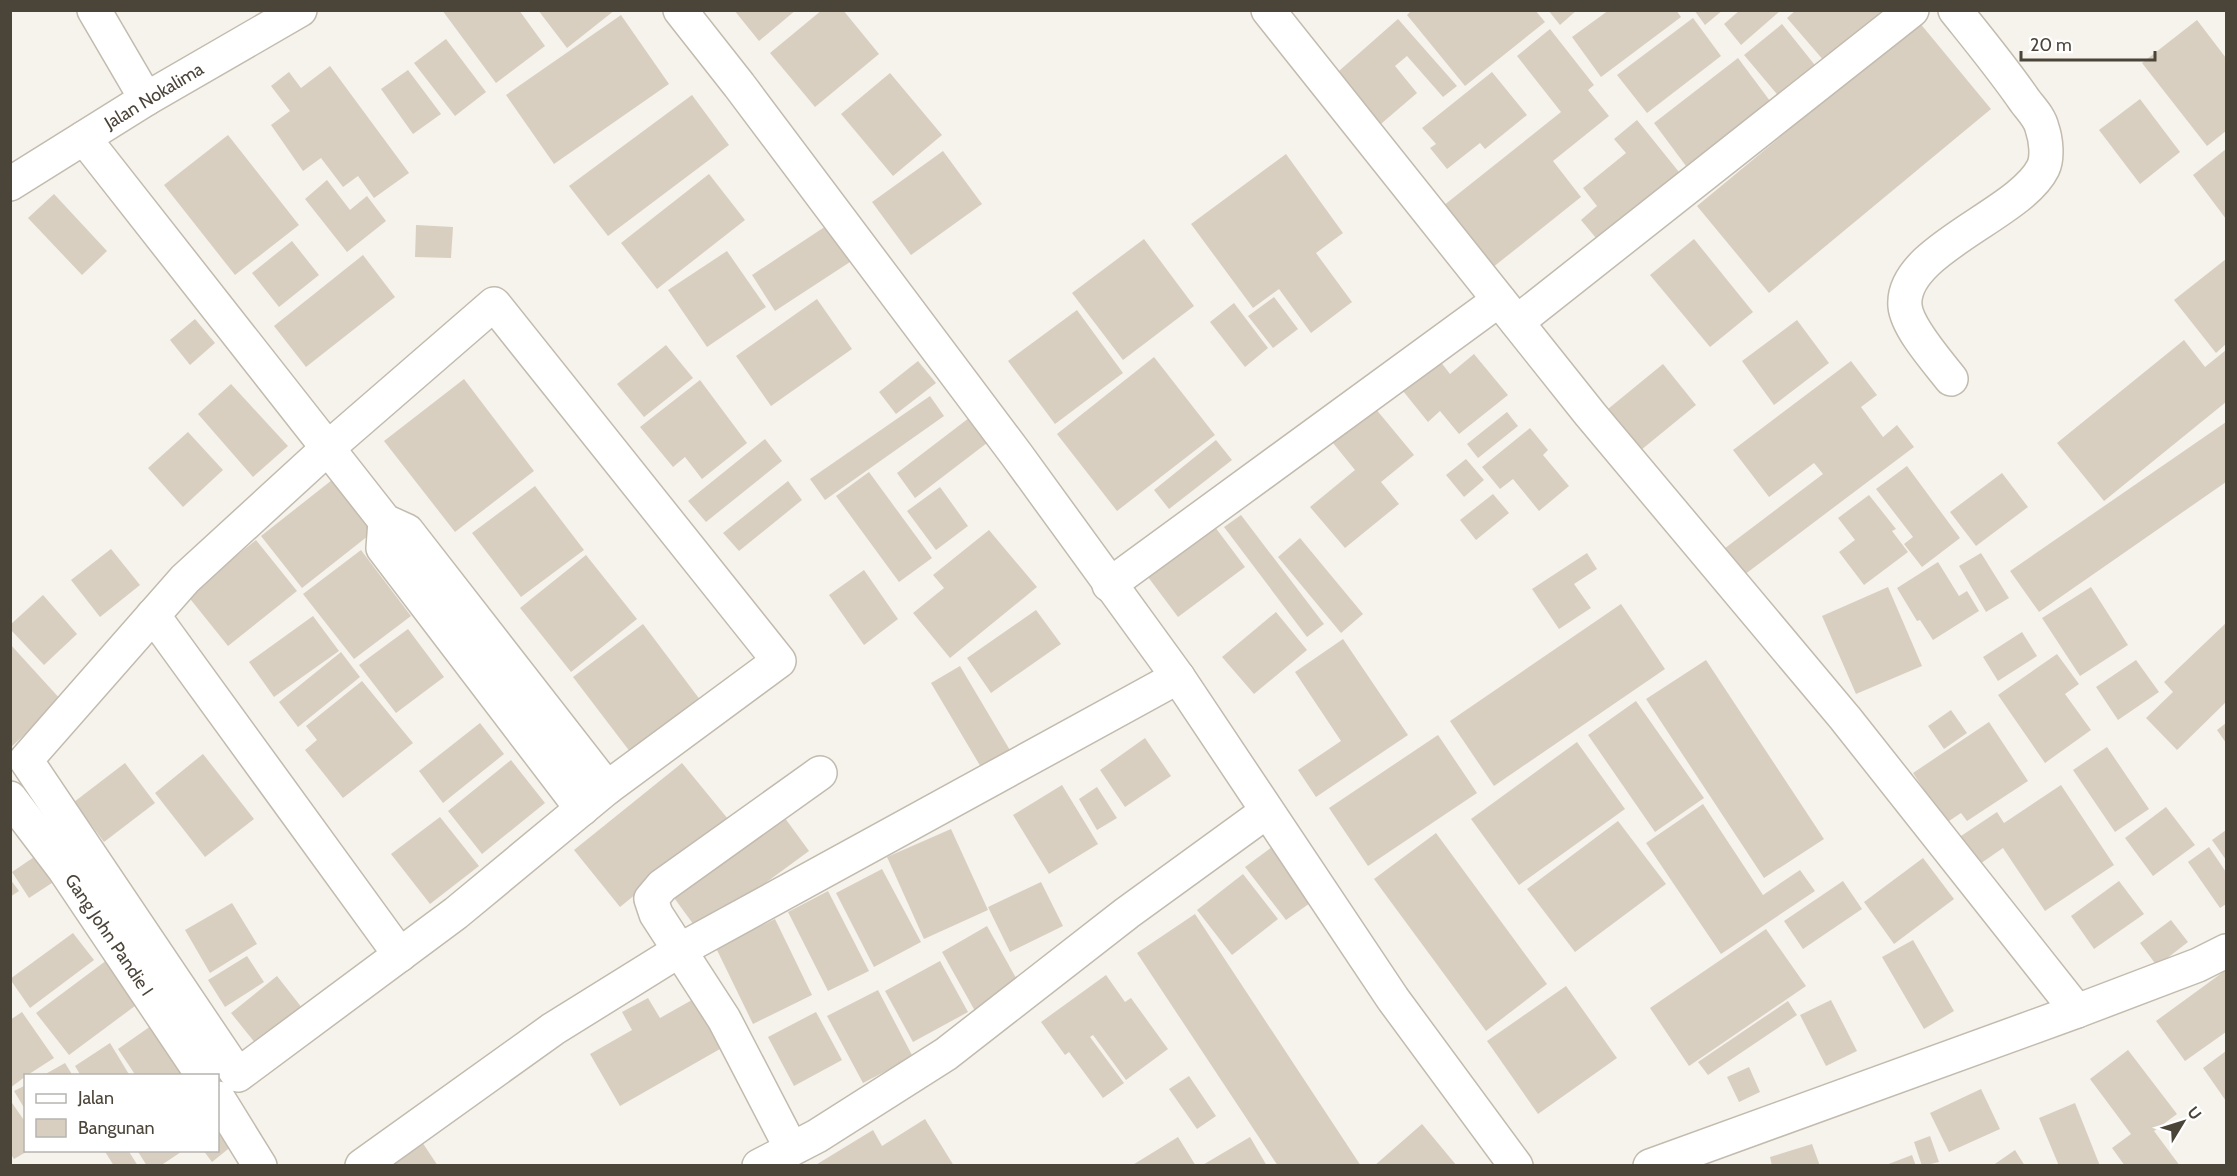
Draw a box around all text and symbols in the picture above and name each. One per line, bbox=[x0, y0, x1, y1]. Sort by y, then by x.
scale bar bbox=[2021, 24, 2154, 62]
text: 20 m bbox=[2030, 34, 2072, 56]
street label: Jalan Nokalima bbox=[100, 58, 208, 135]
street label: Gang John Pandie I bbox=[60, 870, 158, 1000]
legend bbox=[24, 1074, 219, 1152]
text: Jalan bbox=[77, 1087, 114, 1109]
north arrow bbox=[2153, 1092, 2213, 1152]
text: U bbox=[2183, 1103, 2205, 1123]
text: Bangunan bbox=[78, 1117, 155, 1139]

